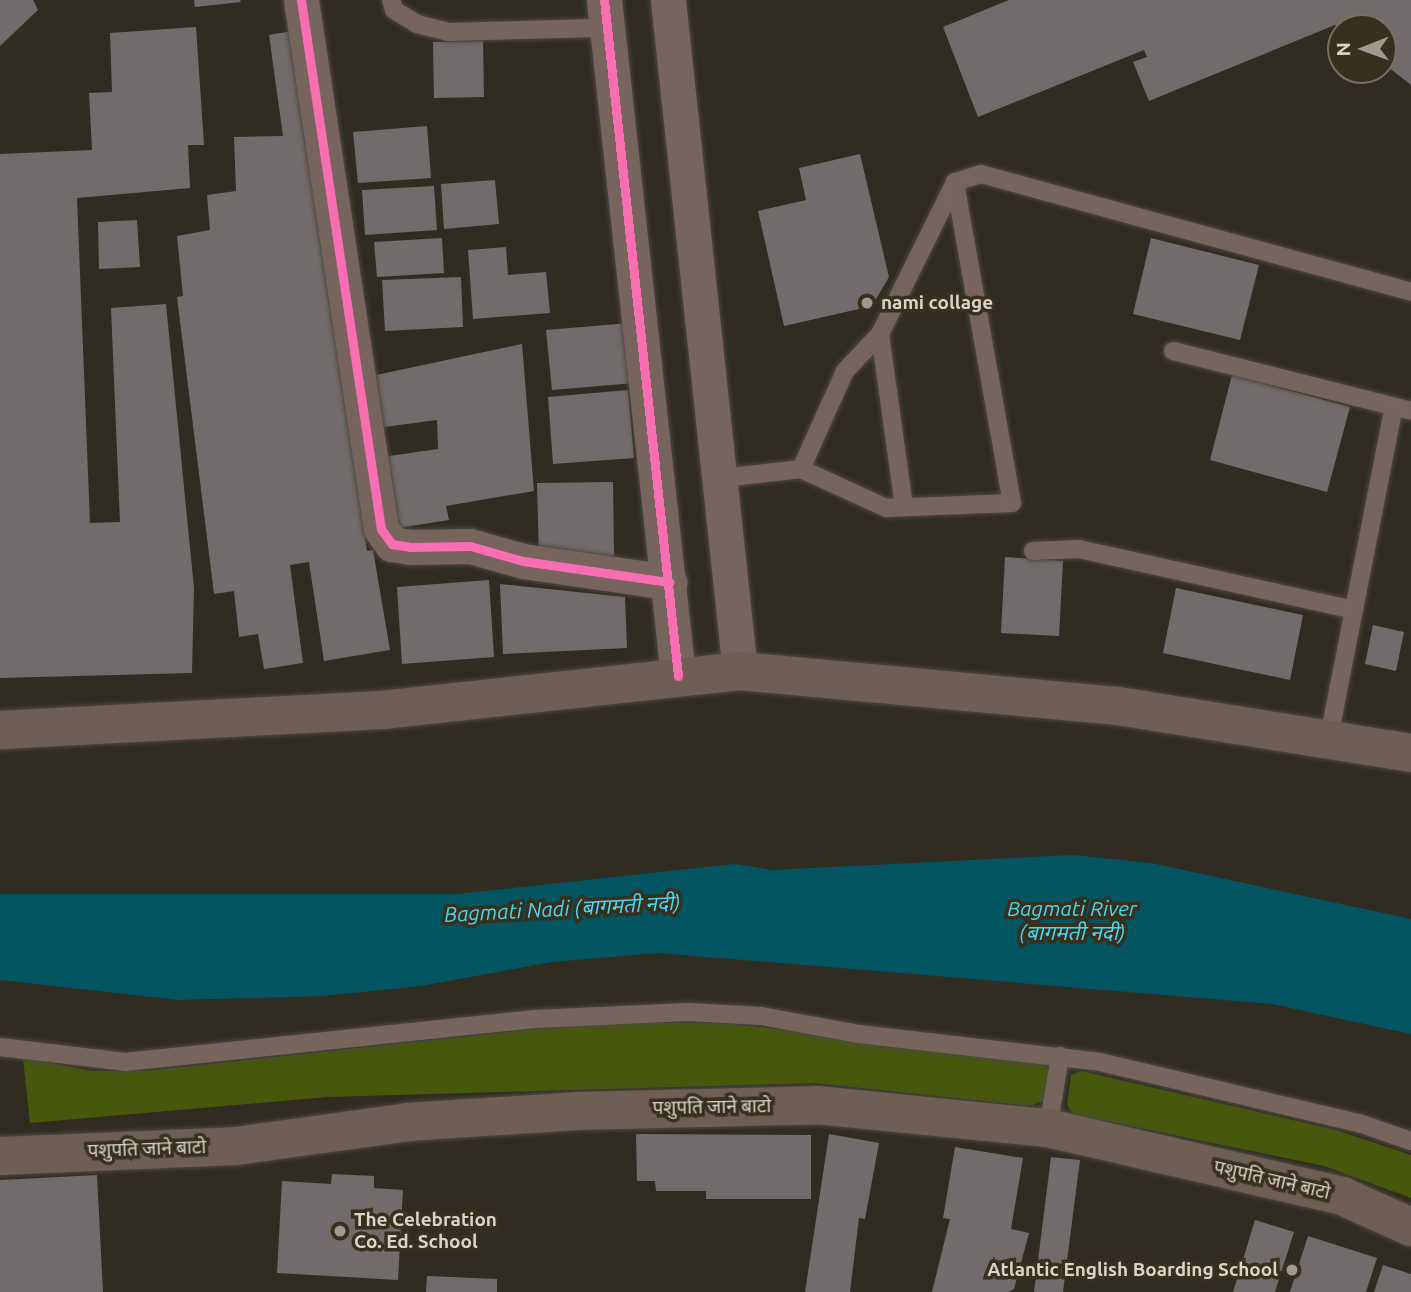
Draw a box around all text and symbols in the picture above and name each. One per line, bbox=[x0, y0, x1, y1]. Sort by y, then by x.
north arrow bbox=[1327, 14, 1397, 84]
text: N bbox=[1332, 42, 1354, 57]
place label: nami collage bbox=[881, 292, 993, 314]
marker: nami collage bbox=[859, 295, 875, 311]
water label: Bagmati Nadi (बागमती नदी) bbox=[443, 889, 681, 927]
water label: Bagmati River (बागमती नदी) bbox=[1007, 895, 1137, 945]
street label: पशुपति जाने बाटो bbox=[652, 1095, 772, 1119]
street label: पशुपति जाने बाटो bbox=[87, 1136, 207, 1162]
street label: पशुपति जाने बाटो bbox=[1212, 1156, 1332, 1204]
place label: The Celebration Co. Ed. School bbox=[354, 1209, 497, 1253]
marker: The Celebration Co. Ed. School bbox=[332, 1223, 348, 1239]
place label: Atlantic English Boarding School bbox=[987, 1259, 1278, 1281]
marker: Atlantic English Boarding School bbox=[1284, 1262, 1300, 1278]

